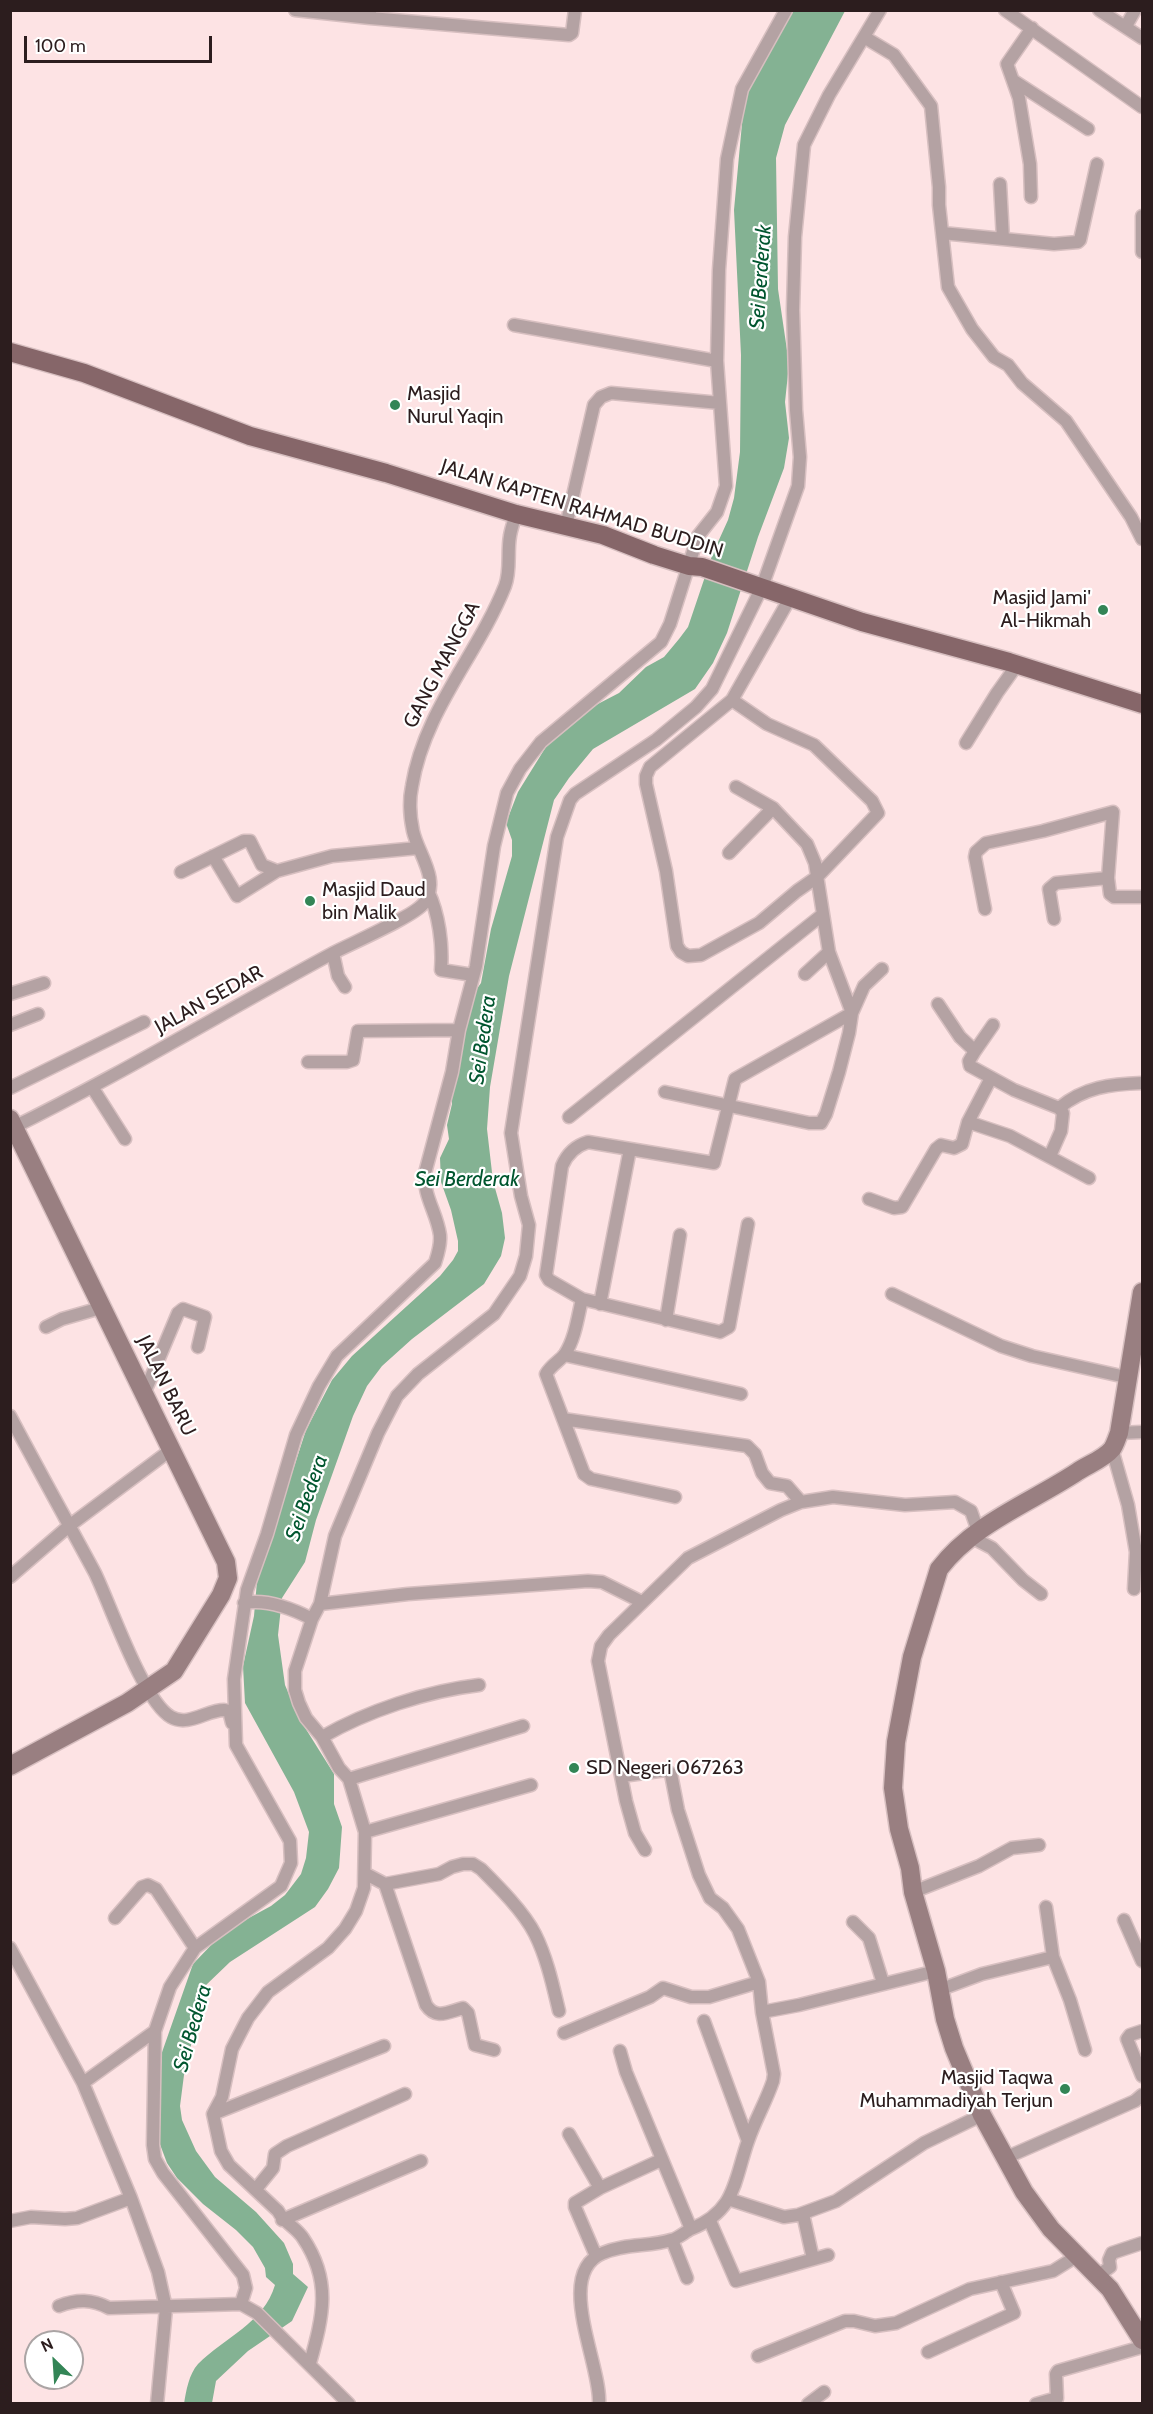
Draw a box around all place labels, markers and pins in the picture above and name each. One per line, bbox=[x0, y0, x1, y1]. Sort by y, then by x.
place label: Masjid Nurul Yaqin bbox=[407, 382, 504, 429]
marker: Masjid Nurul Yaqin bbox=[388, 398, 402, 412]
place label: Masjid Jami' Al-Hikmah bbox=[993, 586, 1091, 633]
marker: Masjid Jami' Al-Hikmah bbox=[1096, 603, 1110, 617]
place label: Masjid Daud bin Malik bbox=[322, 878, 426, 925]
marker: Masjid Daud bin Malik bbox=[303, 894, 317, 908]
place label: SD Negeri 067263 bbox=[586, 1756, 744, 1780]
marker: SD Negeri 067263 bbox=[567, 1761, 581, 1775]
place label: Masjid Taqwa Muhammadiyah Terjun bbox=[860, 2066, 1053, 2113]
marker: Masjid Taqwa Muhammadiyah Terjun bbox=[1058, 2082, 1072, 2096]

